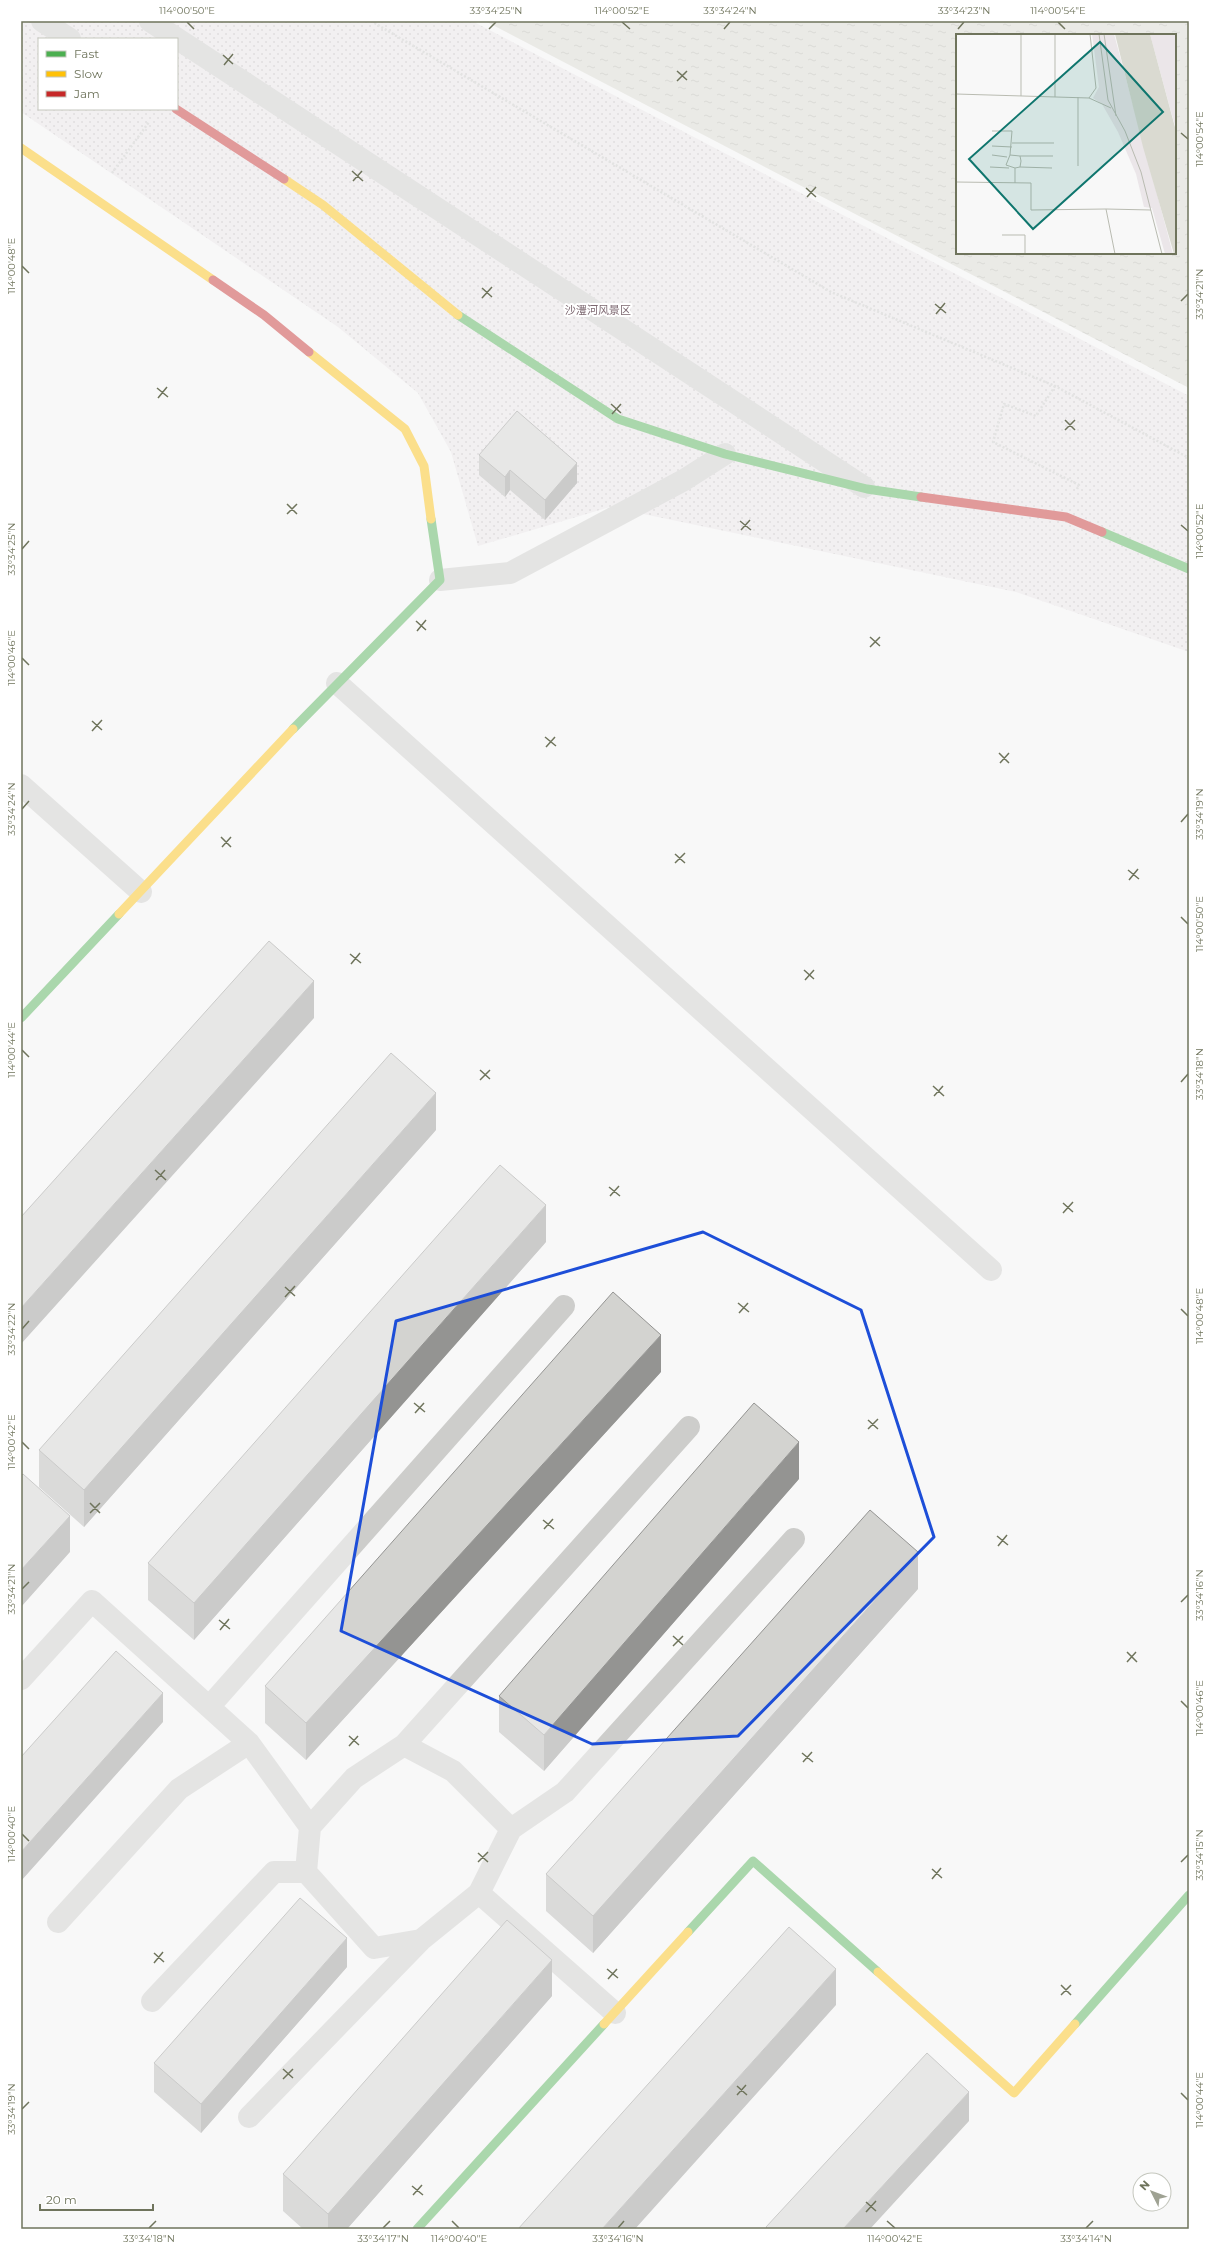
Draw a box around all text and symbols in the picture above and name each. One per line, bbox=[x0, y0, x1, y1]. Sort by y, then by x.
text: 114°00'50"E bbox=[159, 4, 215, 17]
text: 33°34'25"N bbox=[470, 4, 522, 17]
text: 114°00'52"E bbox=[595, 4, 650, 17]
text: 33°34'24"N bbox=[703, 4, 757, 17]
text: 33°34'23"N bbox=[938, 4, 990, 17]
text: 114°00'54"E bbox=[1030, 4, 1086, 17]
inset map bbox=[956, 34, 1176, 254]
legend bbox=[38, 38, 178, 110]
text: Fast bbox=[74, 46, 99, 61]
text: Slow bbox=[74, 66, 103, 81]
text: Jam bbox=[73, 86, 100, 101]
text: 114°00'54"E bbox=[1193, 111, 1206, 167]
text: 114°00'48"E bbox=[5, 238, 18, 294]
text: 33°34'21"N bbox=[1193, 269, 1206, 319]
park label: 沙澧河风景区 bbox=[565, 303, 631, 317]
text: 114°00'52"E bbox=[1193, 503, 1206, 558]
text: 33°34'25"N bbox=[5, 523, 18, 575]
text: 114°00'46"E bbox=[5, 630, 18, 686]
text: 33°34'24"N bbox=[5, 782, 18, 836]
text: 33°34'19"N bbox=[1193, 788, 1206, 840]
text: 114°00'50"E bbox=[1193, 896, 1206, 952]
text: 114°00'44"E bbox=[5, 1022, 18, 1078]
text: 33°34'18"N bbox=[1193, 1048, 1206, 1100]
text: 114°00'48"E bbox=[1193, 1288, 1206, 1344]
text: 33°34'22"N bbox=[5, 1303, 18, 1355]
text: 114°00'42"E bbox=[5, 1414, 18, 1470]
text: 33°34'21"N bbox=[5, 1564, 18, 1614]
text: 33°34'16"N bbox=[1193, 1569, 1206, 1621]
text: 114°00'46"E bbox=[1193, 1680, 1206, 1736]
text: 114°00'40"E bbox=[5, 1805, 18, 1862]
text: 33°34'15"N bbox=[1193, 1829, 1206, 1881]
text: 114°00'44"E bbox=[1193, 2072, 1206, 2128]
text: 33°34'19"N bbox=[5, 2083, 18, 2135]
north arrow bbox=[1132, 2172, 1172, 2212]
text: N bbox=[1136, 2177, 1153, 2193]
scale bar bbox=[40, 2186, 153, 2212]
text: 20 m bbox=[46, 2192, 77, 2207]
text: 33°34'18"N bbox=[123, 2232, 175, 2245]
text: 33°34'17"N bbox=[357, 2232, 409, 2245]
text: 114°00'40"E bbox=[431, 2232, 488, 2245]
text: 33°34'16"N bbox=[592, 2232, 644, 2245]
text: 114°00'42"E bbox=[867, 2232, 923, 2245]
text: 33°34'14"N bbox=[1060, 2232, 1112, 2245]

